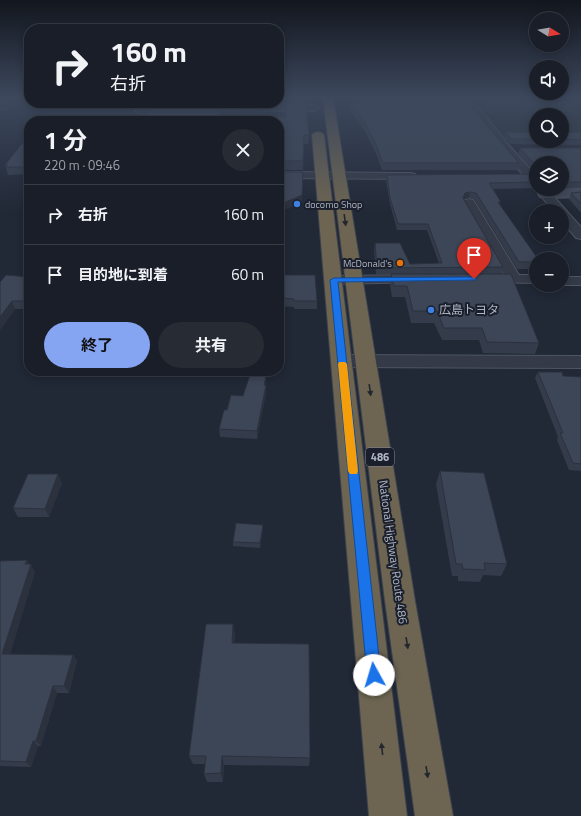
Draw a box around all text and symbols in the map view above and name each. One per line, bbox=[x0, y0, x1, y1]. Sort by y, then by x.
north arrow bbox=[529, 12, 569, 52]
map controls bbox=[529, 12, 569, 292]
text: 160 m bbox=[110, 30, 187, 73]
icon: right bbox=[44, 40, 96, 92]
button: sound bbox=[529, 60, 569, 100]
text: 右折 bbox=[110, 70, 146, 97]
button: search bbox=[529, 108, 569, 148]
text: 1 分 bbox=[44, 122, 87, 158]
button: close bbox=[222, 129, 264, 171]
text: 220 m · 09:46 bbox=[44, 155, 120, 175]
button: layers bbox=[529, 156, 569, 196]
place label: docomo Shop bbox=[305, 197, 362, 212]
marker: docomo Shop bbox=[292, 199, 302, 209]
text: 右折 bbox=[78, 203, 108, 226]
text: 160 m bbox=[223, 203, 264, 226]
icon: right bbox=[44, 204, 66, 226]
button: + bbox=[529, 204, 569, 244]
one-way arrow bbox=[342, 214, 348, 226]
pin bbox=[457, 238, 491, 279]
icon: arrive bbox=[463, 244, 485, 266]
button: − bbox=[529, 252, 569, 292]
place label: McDonald's bbox=[343, 256, 392, 271]
marker: McDonald's bbox=[395, 258, 405, 268]
text: 目的地に到着 bbox=[78, 263, 168, 286]
text: 60 m bbox=[231, 263, 264, 286]
icon: arrive bbox=[44, 264, 66, 286]
place label: 広島トヨタ bbox=[439, 300, 499, 319]
marker: 広島トヨタ bbox=[426, 305, 436, 315]
button: 終了 bbox=[44, 322, 150, 368]
button: 共有 bbox=[158, 322, 264, 368]
one-way arrow bbox=[367, 384, 373, 396]
road number: 486 bbox=[366, 448, 394, 466]
street label: National Highway Route 486 bbox=[374, 479, 413, 625]
one-way arrow bbox=[404, 637, 410, 649]
position arrow bbox=[353, 654, 395, 696]
one-way arrow bbox=[378, 743, 385, 755]
one-way arrow bbox=[424, 766, 430, 778]

